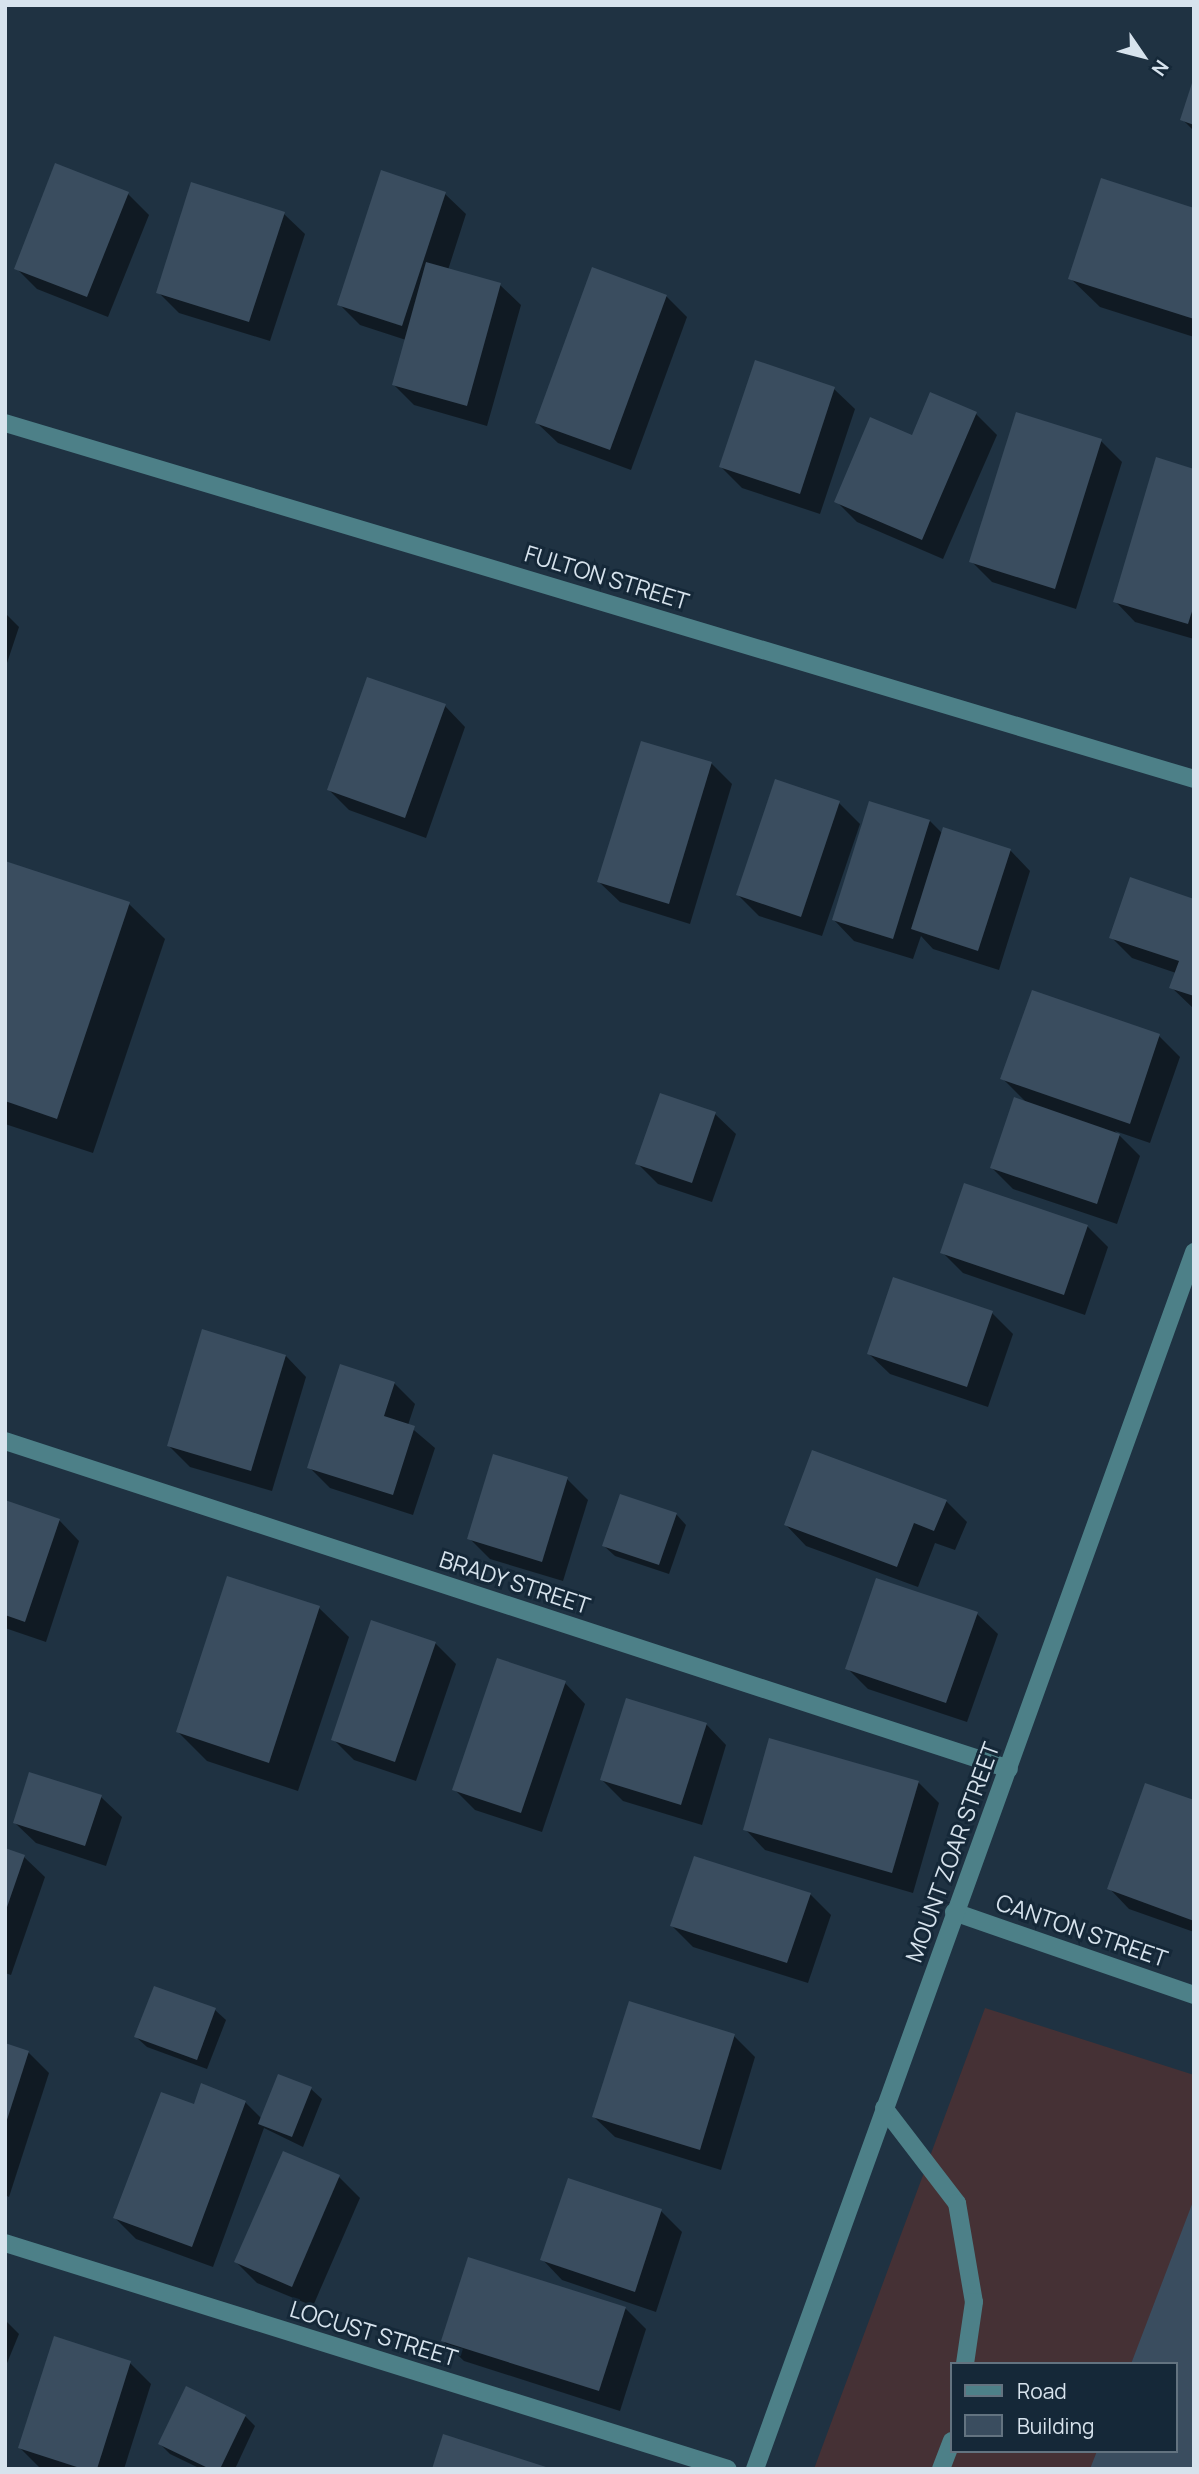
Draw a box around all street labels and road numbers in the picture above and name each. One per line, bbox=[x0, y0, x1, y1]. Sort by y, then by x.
street label: FULTON STREET bbox=[522, 539, 692, 615]
street label: BRADY STREET bbox=[436, 1545, 594, 1619]
street label: MOUNT ZOAR STREET bbox=[899, 1738, 1005, 1966]
street label: CANTON STREET bbox=[993, 1888, 1171, 1972]
street label: LOCUST STREET bbox=[286, 2294, 462, 2372]

